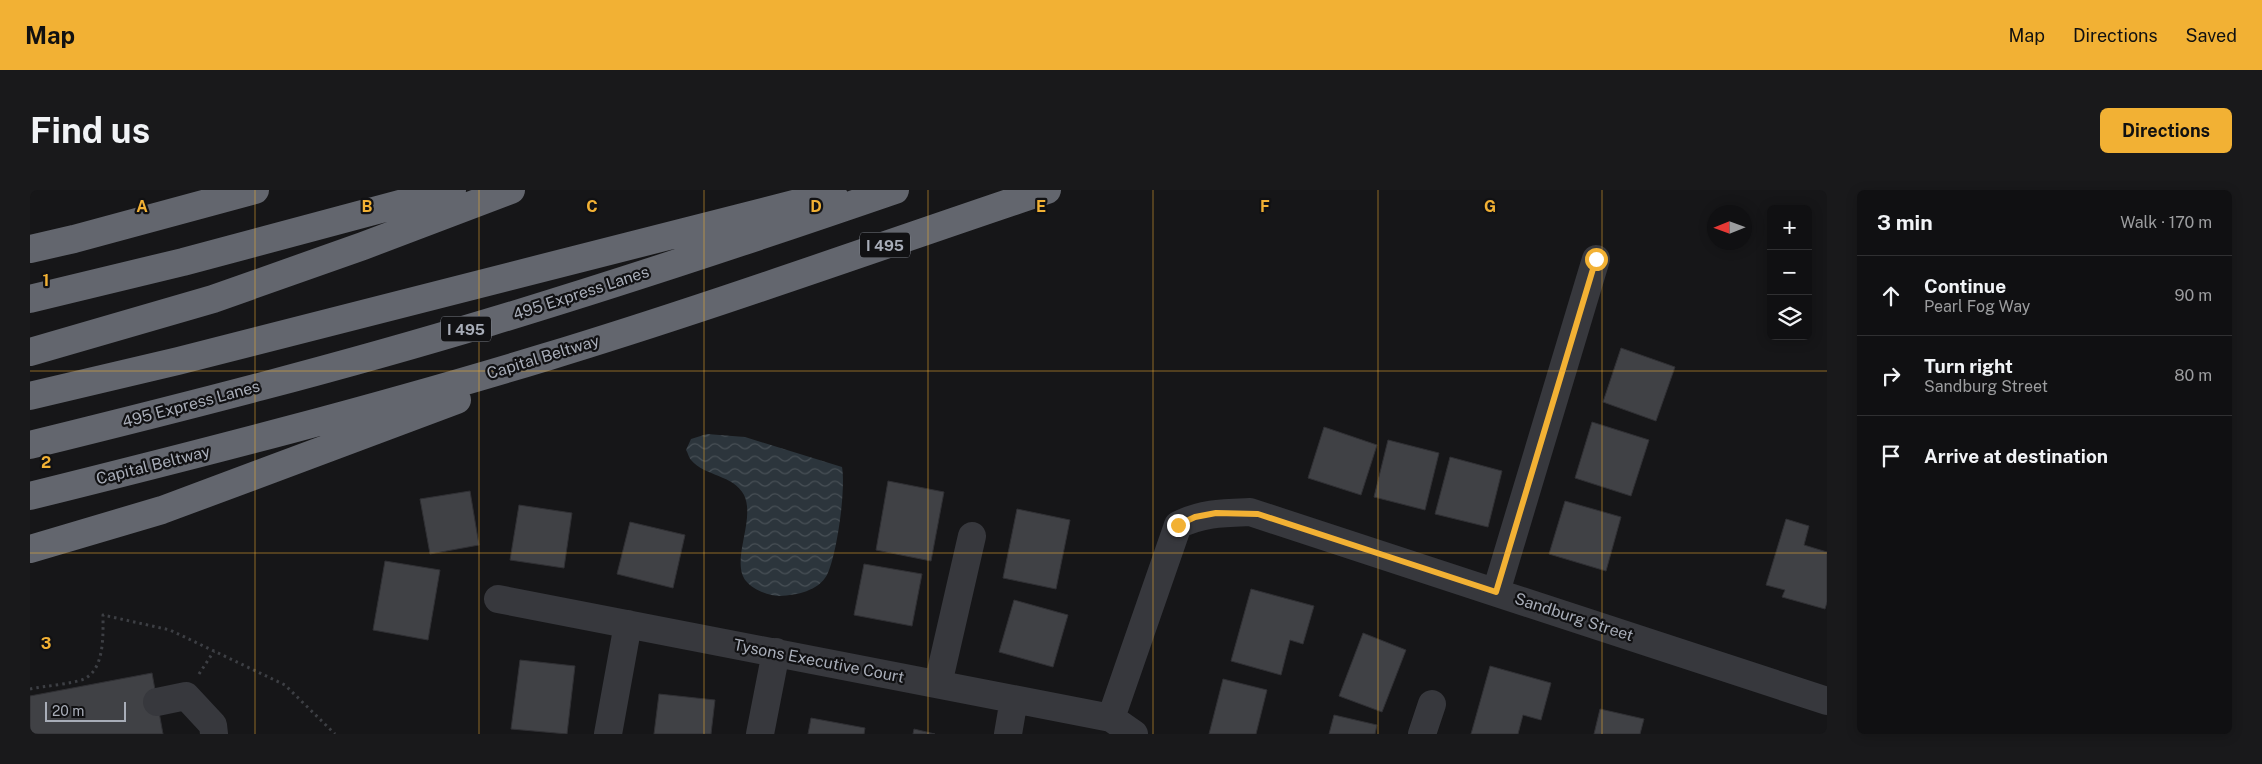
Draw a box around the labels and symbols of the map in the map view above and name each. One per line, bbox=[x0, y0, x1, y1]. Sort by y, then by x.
text: A bbox=[136, 197, 148, 216]
text: B bbox=[362, 197, 373, 216]
text: C bbox=[586, 197, 598, 216]
text: D bbox=[810, 197, 822, 216]
text: E bbox=[1036, 197, 1046, 216]
text: F bbox=[1260, 197, 1270, 216]
text: G bbox=[1484, 197, 1496, 216]
north arrow bbox=[1707, 205, 1752, 250]
road number: I 495 bbox=[860, 232, 910, 258]
route start bbox=[1585, 248, 1608, 271]
street label: 495 Express Lanes bbox=[511, 262, 651, 324]
text: 1 bbox=[43, 271, 49, 290]
road number: I 495 bbox=[441, 316, 491, 342]
street label: Capital Beltway bbox=[484, 331, 602, 383]
street label: 495 Express Lanes bbox=[120, 376, 262, 432]
street label: Capital Beltway bbox=[94, 442, 212, 488]
text: 2 bbox=[41, 453, 51, 472]
route end bbox=[1167, 514, 1190, 537]
street label: Sandburg Street bbox=[1512, 589, 1636, 645]
text: 3 bbox=[41, 634, 51, 653]
street label: Tysons Executive Court bbox=[732, 635, 906, 687]
scale bar bbox=[45, 699, 126, 722]

